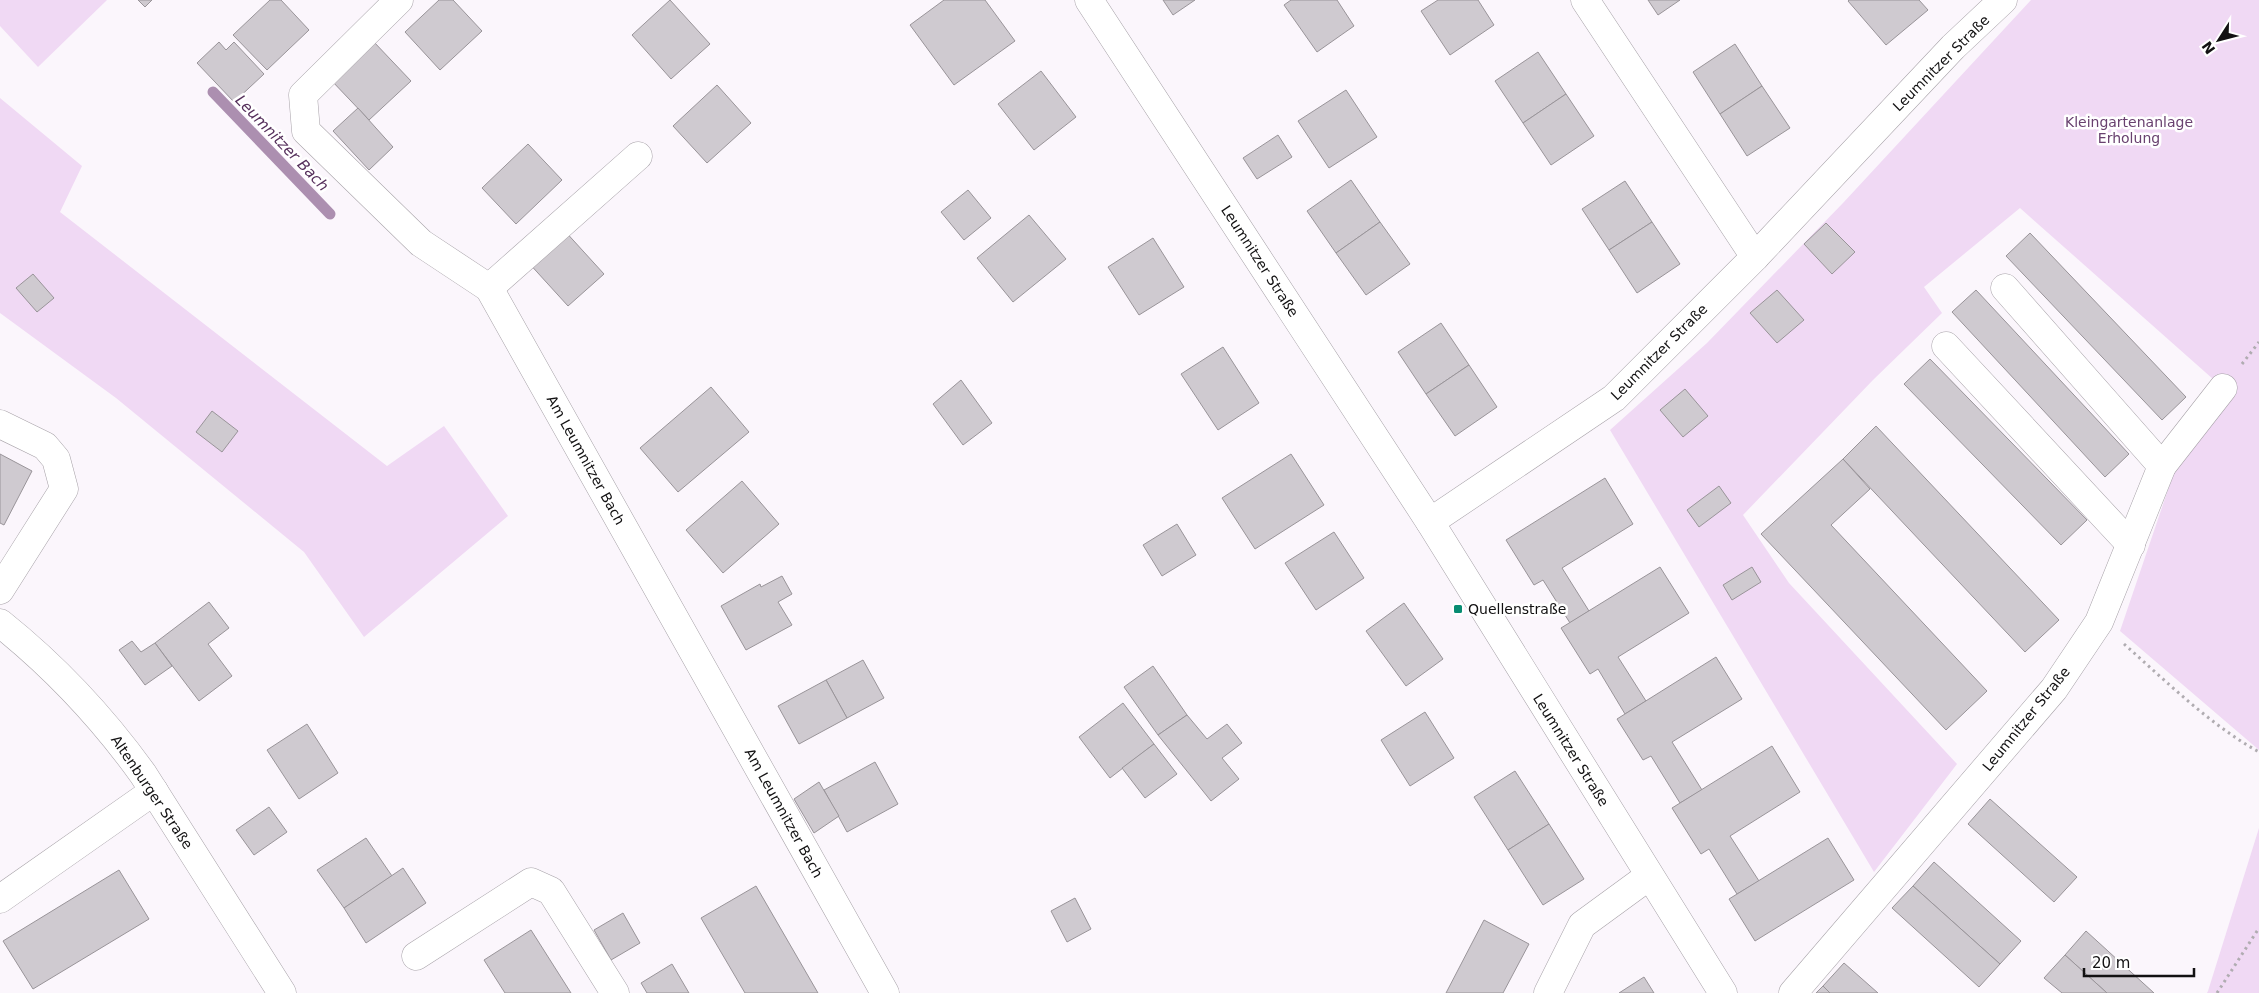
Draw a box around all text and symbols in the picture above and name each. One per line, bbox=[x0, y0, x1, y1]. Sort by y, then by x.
street label: Leumnitzer Straße bbox=[1890, 12, 1992, 114]
north arrow bbox=[2194, 15, 2244, 65]
text: N bbox=[2199, 38, 2218, 57]
water label: Leumnitzer Bach bbox=[232, 91, 332, 195]
park label: Kleingartenanlage Erholung bbox=[2065, 114, 2193, 146]
street label: Leumnitzer Straße bbox=[1218, 202, 1302, 320]
street label: Leumnitzer Straße bbox=[1608, 301, 1710, 403]
street label: Am Leumnitzer Bach bbox=[544, 392, 628, 528]
place label: Quellenstraße bbox=[1468, 601, 1566, 617]
marker: Quellenstraße bbox=[1452, 603, 1464, 615]
street label: Leumnitzer Straße bbox=[1979, 664, 2073, 774]
street label: Leumnitzer Straße bbox=[1530, 691, 1612, 809]
street label: Altenburger Straße bbox=[108, 732, 196, 852]
street label: Am Leumnitzer Bach bbox=[742, 745, 826, 881]
scale bar bbox=[2084, 946, 2194, 978]
text: 20 m bbox=[2092, 954, 2130, 972]

